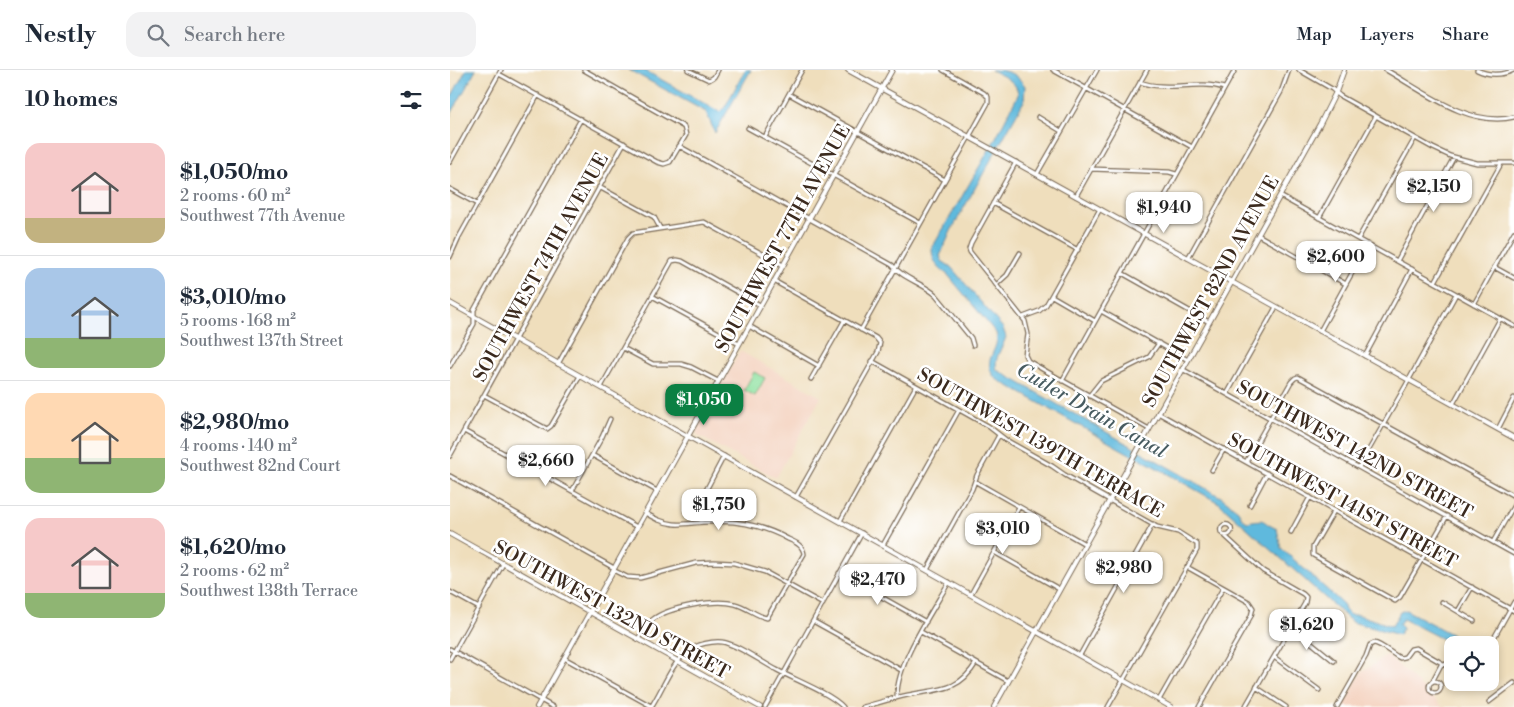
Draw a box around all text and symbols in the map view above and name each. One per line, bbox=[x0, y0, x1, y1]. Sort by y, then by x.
search box bbox=[126, 12, 476, 57]
text: Nestly bbox=[25, 20, 96, 50]
icon: search bbox=[144, 21, 172, 49]
text: Search here bbox=[184, 23, 285, 47]
text: Map bbox=[1297, 23, 1332, 46]
text: Layers bbox=[1360, 23, 1414, 46]
text: Share bbox=[1442, 23, 1489, 46]
icon: filters bbox=[397, 86, 425, 114]
text: 10 homes bbox=[25, 87, 118, 113]
street label: SOUTHWEST 77TH AVENUE bbox=[710, 120, 856, 357]
street label: SOUTHWEST 74TH AVENUE bbox=[468, 149, 614, 386]
text: $1,050/mo bbox=[180, 160, 288, 186]
icon: home bbox=[65, 163, 125, 223]
pin: $2,150 bbox=[1393, 170, 1475, 213]
street label: SOUTHWEST 82ND AVENUE bbox=[1137, 172, 1285, 411]
text: $2,150 bbox=[1407, 177, 1461, 197]
text: 2 rooms · 60 m² bbox=[180, 186, 291, 206]
pin: $1,940 bbox=[1123, 191, 1205, 234]
text: $1,940 bbox=[1137, 198, 1191, 218]
text: Southwest 77th Avenue bbox=[180, 206, 345, 226]
pin: $2,600 bbox=[1295, 240, 1377, 283]
text: $2,600 bbox=[1307, 247, 1365, 267]
text: $3,010/mo bbox=[180, 285, 286, 311]
icon: home bbox=[65, 288, 125, 348]
text: 5 rooms · 168 m² bbox=[180, 311, 296, 331]
text: Southwest 137th Street bbox=[180, 331, 343, 351]
water label: Cutler Drain Canal bbox=[1011, 358, 1171, 465]
street label: SOUTHWEST 139TH TERRACE bbox=[913, 362, 1168, 523]
street label: SOUTHWEST 142ND STREET bbox=[1232, 375, 1477, 525]
pin: $1,050 bbox=[663, 384, 745, 426]
text: $1,050 bbox=[676, 390, 732, 410]
text: $2,980/mo bbox=[180, 410, 289, 436]
icon: home bbox=[65, 413, 125, 473]
street label: SOUTHWEST 141ST STREET bbox=[1224, 428, 1461, 574]
text: 4 rooms · 140 m² bbox=[180, 436, 297, 456]
pin: $2,660 bbox=[505, 444, 587, 487]
text: $2,660 bbox=[518, 451, 574, 471]
text: Southwest 82nd Court bbox=[180, 456, 341, 476]
pin: $1,750 bbox=[678, 488, 760, 531]
text: $1,750 bbox=[693, 495, 745, 515]
pin: $3,010 bbox=[962, 512, 1044, 555]
text: $3,010 bbox=[976, 519, 1030, 539]
text: $1,620/mo bbox=[180, 535, 286, 561]
street label: SOUTHWEST 132ND STREET bbox=[489, 535, 734, 685]
icon: home bbox=[65, 538, 125, 598]
pin: $2,980 bbox=[1083, 552, 1165, 594]
text: $2,980 bbox=[1096, 558, 1152, 578]
text: 2 rooms · 62 m² bbox=[180, 561, 289, 581]
pin: $2,470 bbox=[837, 564, 919, 606]
text: $2,470 bbox=[850, 570, 906, 590]
text: Southwest 138th Terrace bbox=[180, 581, 358, 601]
pin: $1,620 bbox=[1266, 608, 1348, 651]
text: $1,620 bbox=[1280, 615, 1334, 635]
map controls bbox=[1444, 636, 1499, 691]
button: locate bbox=[1444, 636, 1499, 691]

